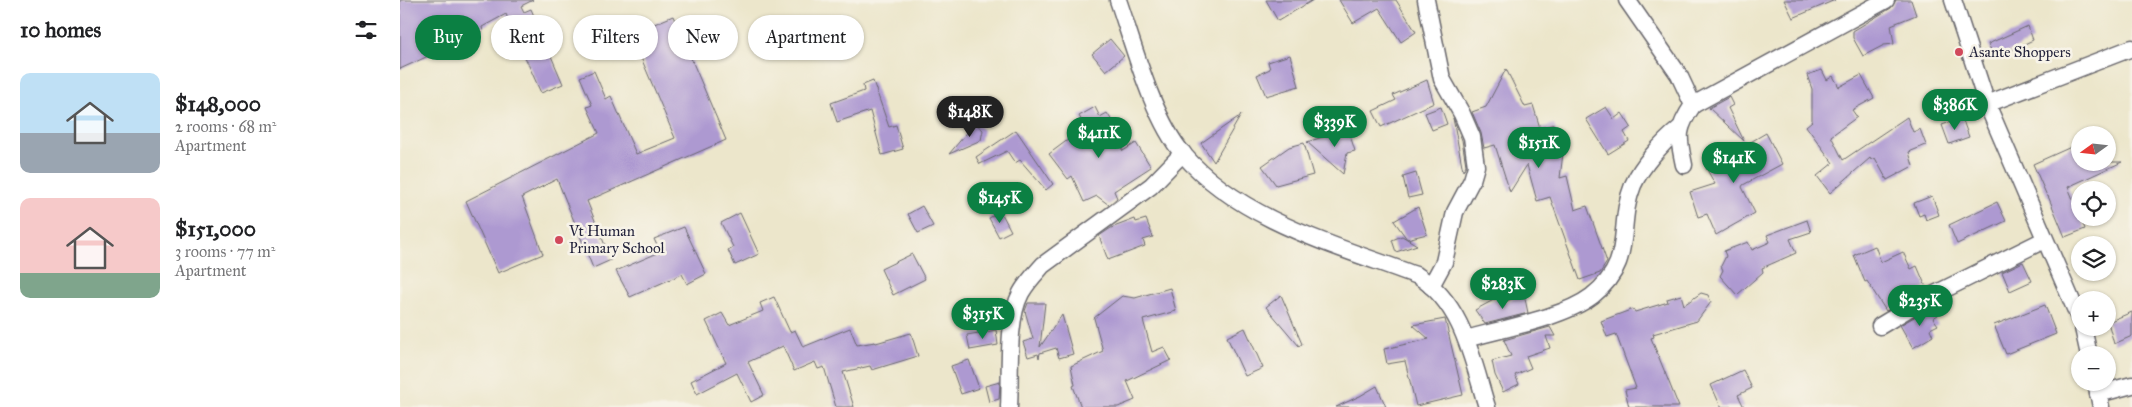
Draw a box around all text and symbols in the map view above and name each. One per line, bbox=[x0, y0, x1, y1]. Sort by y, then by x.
chip: Buy bbox=[415, 15, 481, 60]
chip: Rent bbox=[491, 15, 563, 60]
chip: Filters bbox=[573, 15, 658, 60]
chip: New bbox=[668, 15, 738, 60]
chip: Apartment bbox=[748, 15, 864, 60]
icon: filters bbox=[352, 16, 380, 44]
text: 10 homes bbox=[20, 17, 101, 43]
place label: Asante Shoppers bbox=[1968, 43, 2071, 61]
marker: Asante Shoppers bbox=[1953, 46, 1965, 58]
pin: $386K bbox=[1920, 88, 1990, 131]
text: $148,000 bbox=[175, 91, 261, 117]
icon: home bbox=[60, 93, 120, 153]
text: $386K bbox=[1933, 95, 1977, 114]
pin: $148K bbox=[935, 96, 1005, 138]
text: $148K bbox=[948, 102, 992, 121]
pin: $339K bbox=[1300, 106, 1370, 148]
text: $339K bbox=[1314, 112, 1356, 131]
pin: $411K bbox=[1064, 116, 1134, 159]
text: 2 rooms · 68 m² bbox=[175, 117, 276, 136]
text: $411K bbox=[1078, 123, 1120, 142]
pin: $151K bbox=[1504, 126, 1574, 169]
north arrow bbox=[2071, 126, 2116, 171]
map controls bbox=[2071, 126, 2116, 391]
text: $151K bbox=[1519, 133, 1559, 152]
text: Apartment bbox=[175, 136, 247, 155]
pin: $141K bbox=[1699, 142, 1769, 184]
text: $141K bbox=[1713, 148, 1755, 167]
button: locate bbox=[2071, 181, 2116, 226]
pin: $145K bbox=[965, 182, 1035, 224]
text: $145K bbox=[978, 188, 1022, 207]
text: $151,000 bbox=[175, 216, 256, 242]
icon: home bbox=[60, 218, 120, 278]
place label: Vt Human Primary School bbox=[568, 222, 666, 257]
marker: Vt Human Primary School bbox=[553, 234, 565, 246]
button: layers bbox=[2071, 236, 2116, 281]
text: 3 rooms · 77 m² bbox=[175, 242, 275, 261]
text: Apartment bbox=[175, 261, 247, 280]
pin: $283K bbox=[1468, 268, 1538, 310]
text: $283K bbox=[1481, 274, 1525, 293]
pin: $235K bbox=[1885, 284, 1955, 327]
text: $235K bbox=[1899, 291, 1941, 310]
button: + bbox=[2071, 291, 2116, 336]
pin: $315K bbox=[948, 298, 1018, 340]
text: $315K bbox=[963, 304, 1004, 323]
button: − bbox=[2071, 346, 2116, 391]

